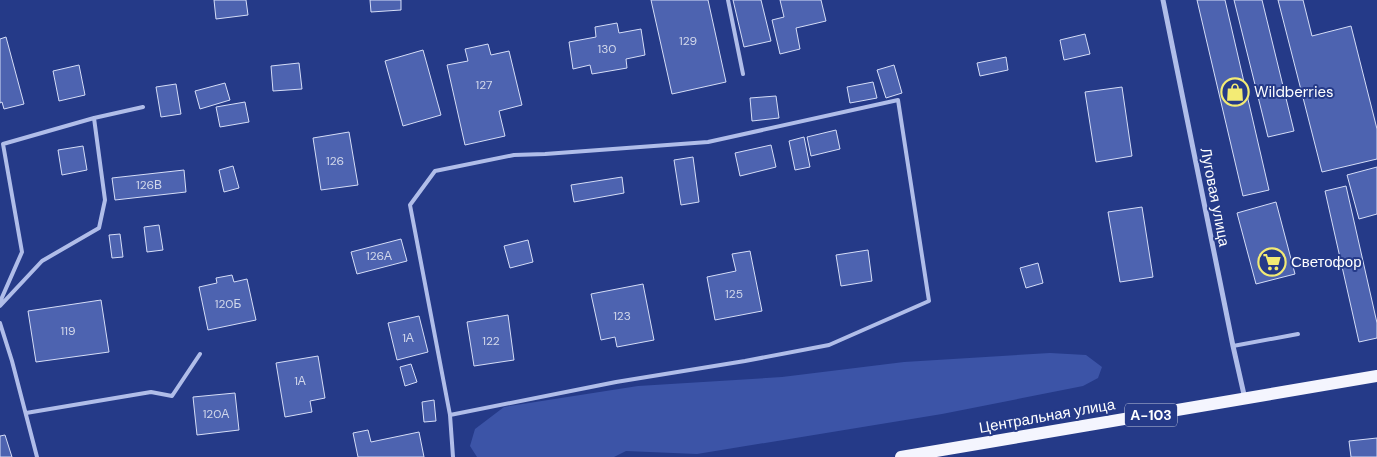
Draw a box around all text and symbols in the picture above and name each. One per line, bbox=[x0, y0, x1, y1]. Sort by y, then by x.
house number: 129 bbox=[679, 33, 697, 49]
house number: 130 bbox=[597, 41, 617, 57]
house number: 127 bbox=[476, 77, 492, 93]
shop icon: Wildberries bbox=[1220, 77, 1250, 107]
place label: Wildberries bbox=[1254, 82, 1334, 102]
street label: Луговая улица bbox=[1196, 146, 1235, 249]
house number: 126 bbox=[326, 153, 344, 169]
house number: 126В bbox=[136, 177, 162, 193]
supermarket icon: Светофор bbox=[1257, 247, 1287, 277]
house number: 126А bbox=[366, 248, 392, 264]
place label: Светофор bbox=[1291, 252, 1362, 272]
house number: 125 bbox=[725, 286, 743, 302]
house number: 120Б bbox=[215, 296, 241, 312]
house number: 123 bbox=[613, 308, 631, 324]
house number: 119 bbox=[60, 323, 76, 339]
house number: 1А bbox=[402, 330, 414, 346]
house number: 122 bbox=[482, 333, 500, 349]
house number: 1А bbox=[294, 373, 306, 389]
street label: Центральная улица bbox=[977, 394, 1117, 438]
road number: А-103 bbox=[1125, 404, 1177, 426]
house number: 120А bbox=[203, 406, 229, 422]

